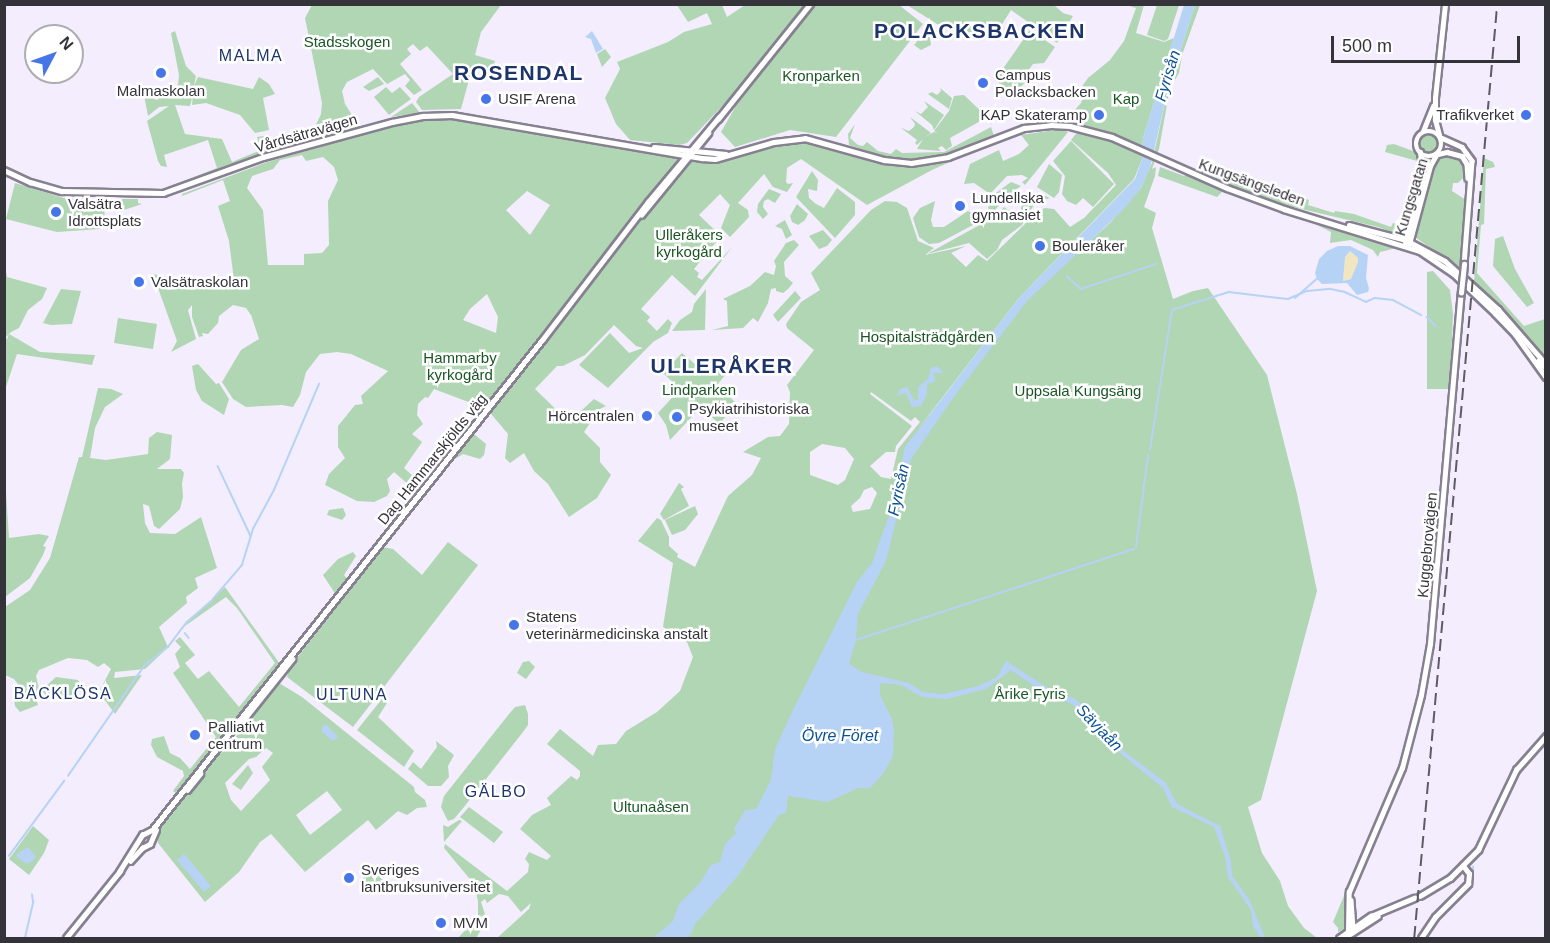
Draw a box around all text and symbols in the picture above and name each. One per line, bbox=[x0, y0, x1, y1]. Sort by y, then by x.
district label: POLACKSBACKEN bbox=[874, 18, 1086, 44]
north arrow bbox=[24, 24, 84, 84]
scale bar bbox=[1334, 24, 1523, 62]
text: N bbox=[56, 33, 77, 53]
park label: Stadsskogen bbox=[304, 33, 390, 51]
text: 500 m bbox=[1342, 36, 1392, 56]
district label: MALMA bbox=[219, 46, 283, 66]
water label: Fyrisån bbox=[1151, 48, 1185, 104]
district label: ROSENDAL bbox=[454, 60, 584, 86]
place label: Campus Polacksbacken bbox=[995, 65, 1096, 100]
marker: Malmaskolan bbox=[154, 66, 168, 80]
park label: Kronparken bbox=[782, 67, 860, 85]
marker: Campus Polacksbacken bbox=[976, 76, 990, 90]
place label: Malmaskolan bbox=[117, 82, 205, 100]
place label: USIF Arena bbox=[498, 90, 576, 108]
park label: Kap bbox=[1113, 90, 1139, 108]
marker: USIF Arena bbox=[479, 92, 493, 106]
place label: KAP Skateramp bbox=[980, 106, 1087, 124]
place label: Trafikverket bbox=[1436, 106, 1514, 124]
marker: KAP Skateramp bbox=[1092, 108, 1106, 122]
marker: Trafikverket bbox=[1519, 108, 1533, 122]
street label: Vårdsätravägen bbox=[253, 110, 359, 156]
street label: Kungsängsleden bbox=[1196, 154, 1308, 210]
street label: Kungsgatan bbox=[1391, 156, 1431, 238]
place label: Lundellska gymnasiet bbox=[972, 188, 1044, 223]
place label: Valsätra Idrottsplats bbox=[68, 194, 141, 229]
marker: Lundellska gymnasiet bbox=[953, 199, 967, 213]
marker: Valsätra Idrottsplats bbox=[49, 205, 63, 219]
park label: Ulleråkers kyrkogård bbox=[655, 225, 723, 260]
place label: Bouleråker bbox=[1052, 237, 1125, 255]
marker: Bouleråker bbox=[1033, 239, 1047, 253]
place label: Valsätraskolan bbox=[151, 273, 248, 291]
marker: Valsätraskolan bbox=[132, 275, 146, 289]
park label: Hospitalsträdgården bbox=[860, 328, 994, 346]
park label: Hammarby kyrkogård bbox=[423, 348, 497, 383]
district label: ULLERÅKER bbox=[651, 353, 793, 379]
park label: Lindparken bbox=[662, 381, 736, 399]
park label: Uppsala Kungsäng bbox=[1015, 382, 1141, 400]
street label: Dag Hammarskjölds väg bbox=[374, 390, 490, 528]
place label: Psykiatrihistoriska museet bbox=[689, 399, 809, 434]
place label: Hörcentralen bbox=[548, 407, 634, 425]
marker: Hörcentralen bbox=[638, 407, 656, 425]
marker: Psykiatrihistoriska museet bbox=[670, 410, 684, 424]
water label: Fyrisån bbox=[884, 462, 914, 518]
street label: Kuggebrovägen bbox=[1413, 491, 1441, 599]
place label: Statens veterinärmedicinska anstalt bbox=[526, 607, 708, 642]
marker: Statens veterinärmedicinska anstalt bbox=[507, 618, 521, 632]
district label: BÄCKLÖSA bbox=[14, 684, 112, 704]
district label: ULTUNA bbox=[316, 685, 388, 705]
park label: Årike Fyris bbox=[995, 685, 1065, 703]
water label: Sävjaån bbox=[1072, 701, 1126, 755]
place label: Palliativt centrum bbox=[208, 717, 264, 752]
marker: Palliativt centrum bbox=[186, 726, 204, 744]
water label: Övre Föret bbox=[802, 726, 878, 746]
district label: GÄLBO bbox=[465, 782, 527, 802]
park label: Ultunaåsen bbox=[613, 798, 689, 816]
place label: Sveriges lantbruksuniversitet bbox=[361, 860, 490, 895]
marker: Sveriges lantbruksuniversitet bbox=[342, 871, 356, 885]
place label: MVM bbox=[453, 914, 488, 932]
marker: MVM bbox=[434, 916, 448, 930]

